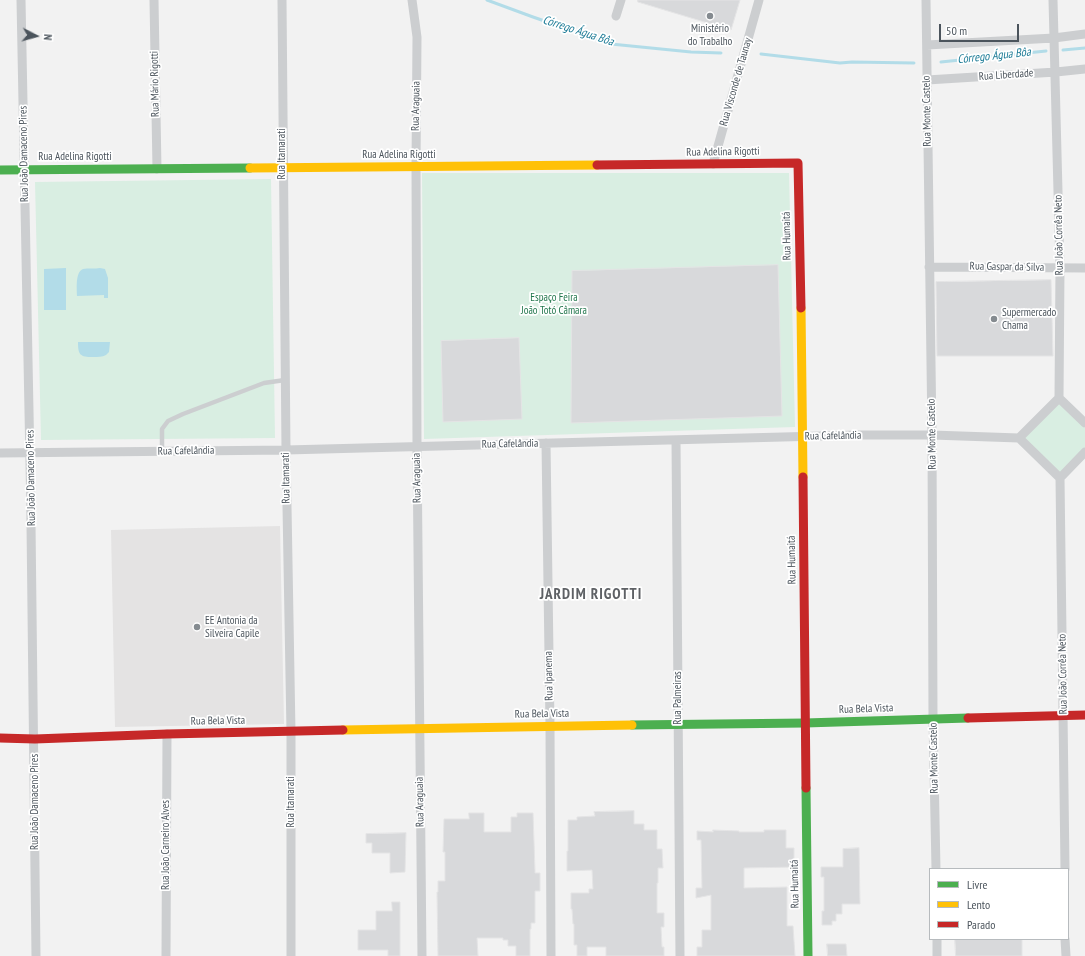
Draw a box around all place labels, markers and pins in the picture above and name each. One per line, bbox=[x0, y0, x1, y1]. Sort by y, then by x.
marker: Ministério do Trabalho bbox=[705, 11, 715, 21]
place label: Ministério do Trabalho bbox=[688, 22, 732, 48]
place label: Supermercado Chama bbox=[1002, 306, 1056, 332]
marker: Supermercado Chama bbox=[989, 314, 999, 324]
place label: EE Antonia da Silveira Capile bbox=[205, 614, 259, 640]
marker: EE Antonia da Silveira Capile bbox=[192, 622, 202, 632]

